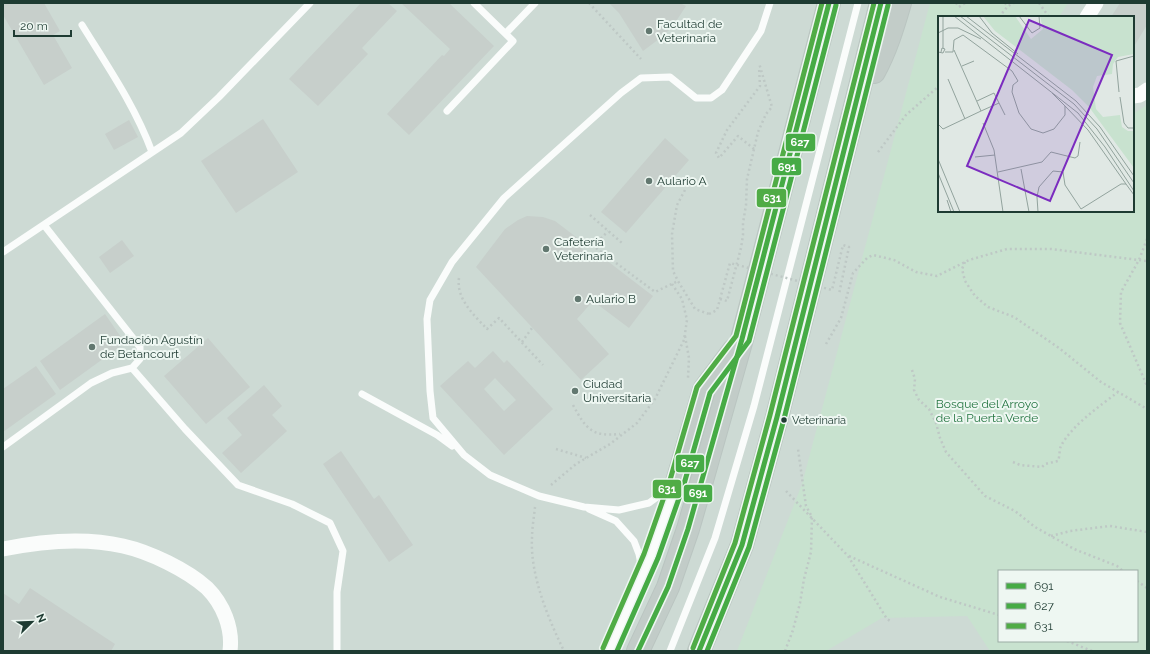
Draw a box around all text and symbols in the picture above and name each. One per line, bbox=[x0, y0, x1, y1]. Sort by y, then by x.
scale bar bbox=[14, 12, 71, 38]
inset map bbox=[938, 16, 1134, 212]
place label: Facultad de Veterinaria bbox=[657, 17, 722, 45]
text: 20 m bbox=[20, 19, 48, 33]
marker: Facultad de Veterinaria bbox=[644, 26, 654, 36]
line badge: 627 bbox=[785, 133, 816, 152]
text: 627 bbox=[790, 136, 810, 149]
line badge: 691 bbox=[771, 157, 802, 176]
text: 691 bbox=[778, 161, 797, 174]
place label: Aulario A bbox=[657, 174, 707, 188]
marker: Aulario A bbox=[644, 176, 654, 186]
line badge: 631 bbox=[756, 188, 787, 208]
text: 631 bbox=[763, 192, 782, 205]
place label: Cafetería Veterinaria bbox=[554, 235, 613, 263]
marker: Cafetería Veterinaria bbox=[541, 244, 551, 254]
place label: Aulario B bbox=[586, 292, 636, 306]
marker: Aulario B bbox=[573, 294, 583, 304]
place label: Fundación Agustín de Betancourt bbox=[100, 333, 203, 361]
marker: Fundación Agustín de Betancourt bbox=[87, 342, 97, 352]
place label: Ciudad Universitaria bbox=[583, 377, 651, 405]
marker: Ciudad Universitaria bbox=[570, 386, 580, 396]
park label: Bosque del Arroyo de la Puerta Verde bbox=[936, 397, 1038, 425]
place label: Veterinaria bbox=[792, 414, 846, 427]
marker: Veterinaria bbox=[779, 415, 789, 425]
line badge: 627 bbox=[675, 454, 705, 473]
text: 627 bbox=[680, 457, 700, 470]
line badge: 631 bbox=[652, 479, 682, 499]
text: 631 bbox=[658, 483, 677, 496]
line badge: 691 bbox=[683, 484, 713, 503]
text: 691 bbox=[689, 487, 708, 500]
legend bbox=[998, 570, 1138, 642]
text: 691 bbox=[1034, 579, 1053, 593]
text: 627 bbox=[1034, 599, 1054, 613]
north arrow bbox=[12, 602, 52, 642]
text: N bbox=[33, 612, 48, 625]
text: 631 bbox=[1034, 619, 1053, 633]

